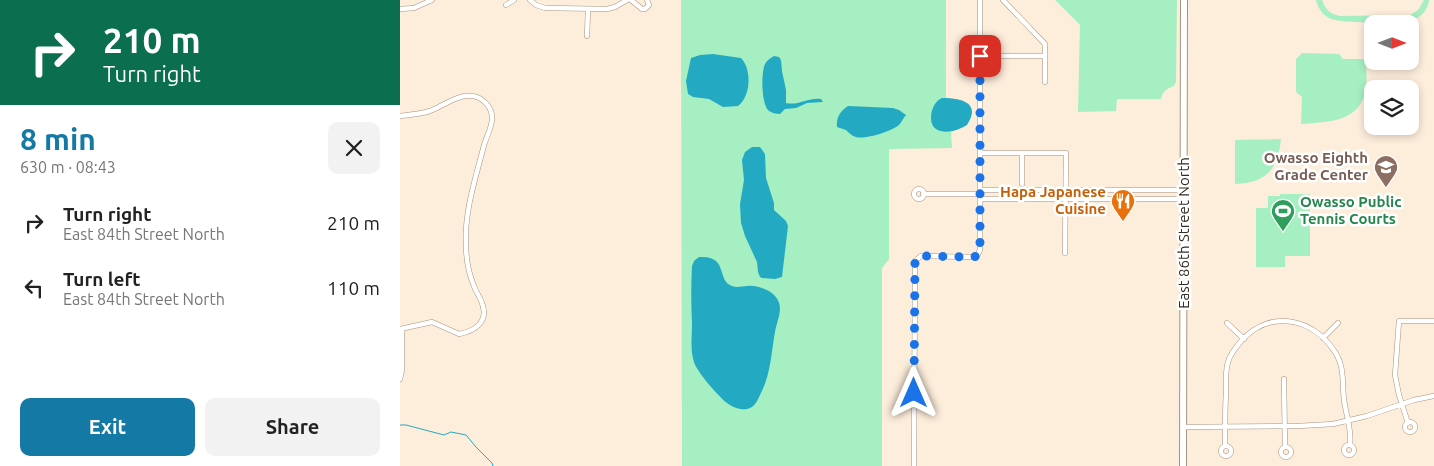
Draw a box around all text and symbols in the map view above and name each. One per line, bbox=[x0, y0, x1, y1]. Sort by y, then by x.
north arrow bbox=[1364, 15, 1419, 70]
map controls bbox=[1364, 15, 1419, 135]
icon: right bbox=[20, 20, 85, 85]
text: 210 m bbox=[103, 20, 201, 60]
pin bbox=[959, 35, 1001, 77]
icon: arrive bbox=[966, 42, 994, 70]
text: Turn right bbox=[103, 61, 201, 86]
button: layers bbox=[1364, 80, 1419, 135]
text: 8 min bbox=[20, 122, 96, 156]
button: close bbox=[328, 122, 380, 174]
place label: Owasso Eighth Grade Center bbox=[1264, 149, 1369, 183]
school or university icon: Owasso Eighth Grade Center bbox=[1373, 154, 1399, 188]
street label: East 86th Street North bbox=[1175, 157, 1192, 309]
text: 630 m · 08:43 bbox=[20, 158, 116, 176]
place label: Hapa Japanese Cuisine bbox=[1000, 183, 1106, 217]
restaurant icon: Hapa Japanese Cuisine bbox=[1110, 188, 1136, 222]
place label: Owasso Public Tennis Courts bbox=[1300, 193, 1402, 227]
sports icon: Owasso Public Tennis Courts bbox=[1270, 198, 1296, 232]
text: Turn right bbox=[63, 203, 151, 225]
icon: right bbox=[20, 209, 48, 237]
text: 210 m bbox=[327, 212, 380, 234]
text: East 84th Street North bbox=[63, 225, 225, 243]
text: Turn left bbox=[63, 268, 141, 290]
icon: left bbox=[20, 274, 48, 302]
text: 110 m bbox=[327, 277, 380, 299]
text: East 84th Street North bbox=[63, 290, 225, 308]
position arrow bbox=[887, 366, 939, 418]
button: Exit bbox=[20, 398, 195, 456]
button: Share bbox=[205, 398, 380, 456]

